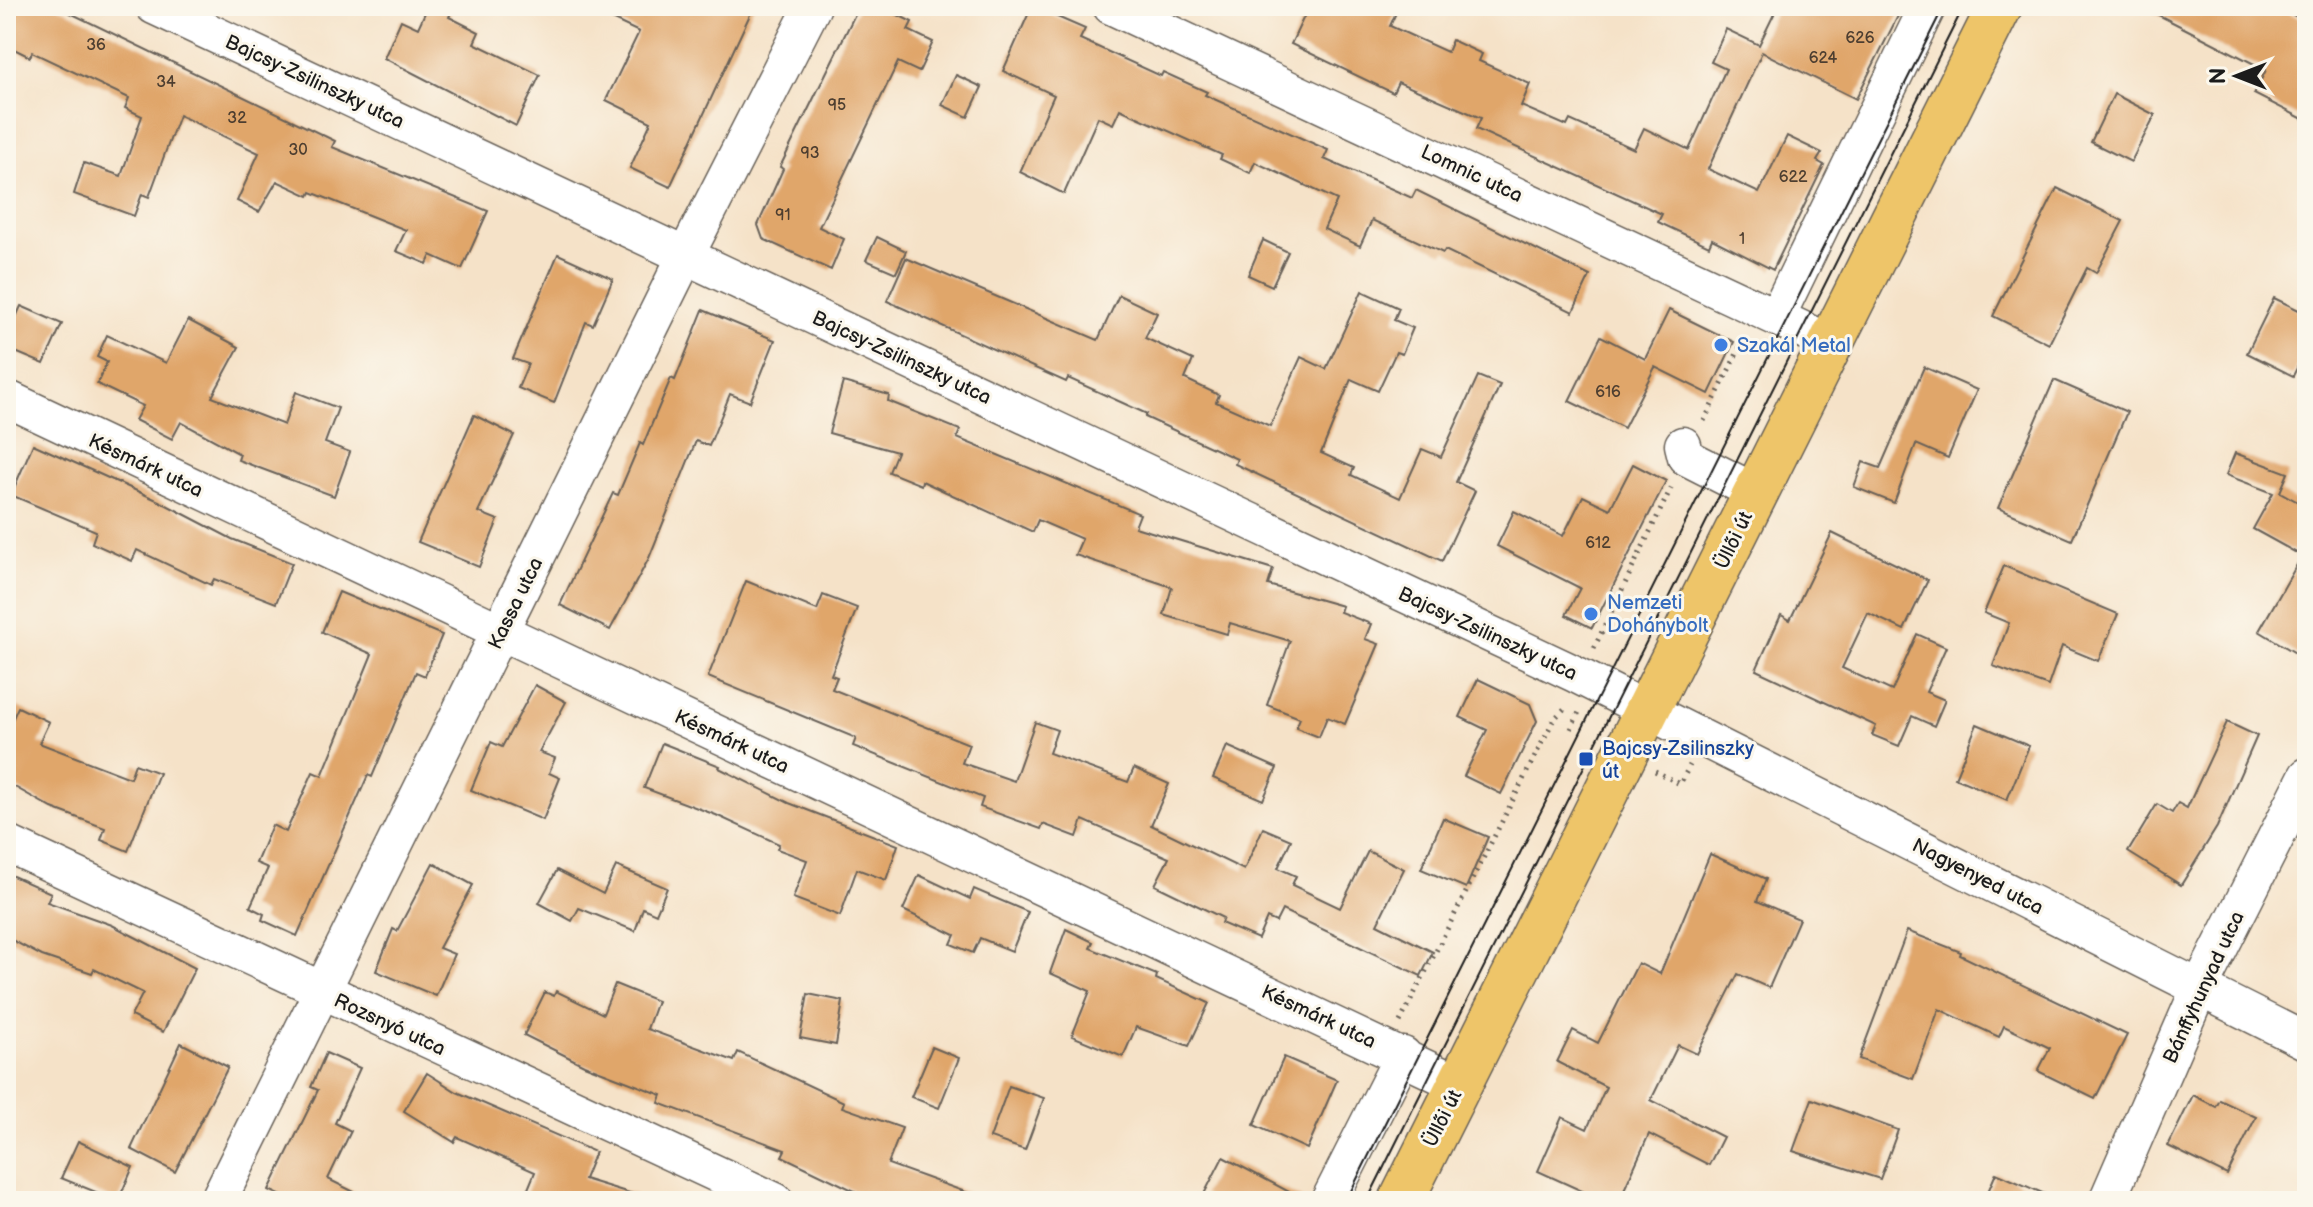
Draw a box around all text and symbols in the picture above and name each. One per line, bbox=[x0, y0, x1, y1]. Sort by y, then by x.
house number: 626 bbox=[1846, 29, 1875, 48]
street label: Bajcsy-Zsilinszky utca bbox=[221, 30, 408, 134]
house number: 36 bbox=[86, 36, 106, 55]
north arrow bbox=[2197, 36, 2277, 116]
house number: 624 bbox=[1809, 49, 1838, 68]
text: N bbox=[2205, 68, 2232, 84]
house number: 34 bbox=[156, 73, 176, 92]
house number: 95 bbox=[828, 96, 846, 115]
house number: 32 bbox=[227, 109, 247, 128]
street label: Lomnic utca bbox=[1417, 140, 1526, 208]
house number: 30 bbox=[288, 141, 308, 160]
house number: 93 bbox=[800, 144, 820, 163]
house number: 622 bbox=[1779, 168, 1808, 187]
house number: 91 bbox=[775, 206, 791, 225]
house number: 1 bbox=[1739, 230, 1745, 249]
street label: Bajcsy-Zsilinszky utca bbox=[808, 306, 995, 410]
place label: Szakál Metal bbox=[1737, 334, 1851, 358]
marker: Szakál Metal bbox=[1712, 336, 1730, 354]
house number: 616 bbox=[1595, 383, 1621, 402]
street label: Késmárk utca bbox=[85, 429, 207, 503]
street label: Üllői út bbox=[1709, 507, 1758, 573]
house number: 612 bbox=[1585, 534, 1611, 553]
street label: Kassa utca bbox=[483, 554, 548, 653]
street label: Bajcsy-Zsilinszky utca bbox=[1394, 582, 1581, 686]
place label: Nemzeti Dohánybolt bbox=[1607, 591, 1709, 638]
marker: Nemzeti Dohánybolt bbox=[1582, 605, 1600, 623]
street label: Késmárk utca bbox=[671, 705, 793, 779]
place label: Bajcsy-Zsilinszky út bbox=[1602, 737, 1754, 784]
marker: Bajcsy-Zsilinszky út bbox=[1577, 750, 1595, 768]
street label: Nagyenyed utca bbox=[1908, 834, 2047, 920]
street label: Bánffyhunyad utca bbox=[2158, 908, 2250, 1067]
street label: Késmárk utca bbox=[1258, 980, 1380, 1054]
street label: Rozsnyó utca bbox=[330, 989, 449, 1061]
street label: Üllői út bbox=[1417, 1085, 1467, 1151]

